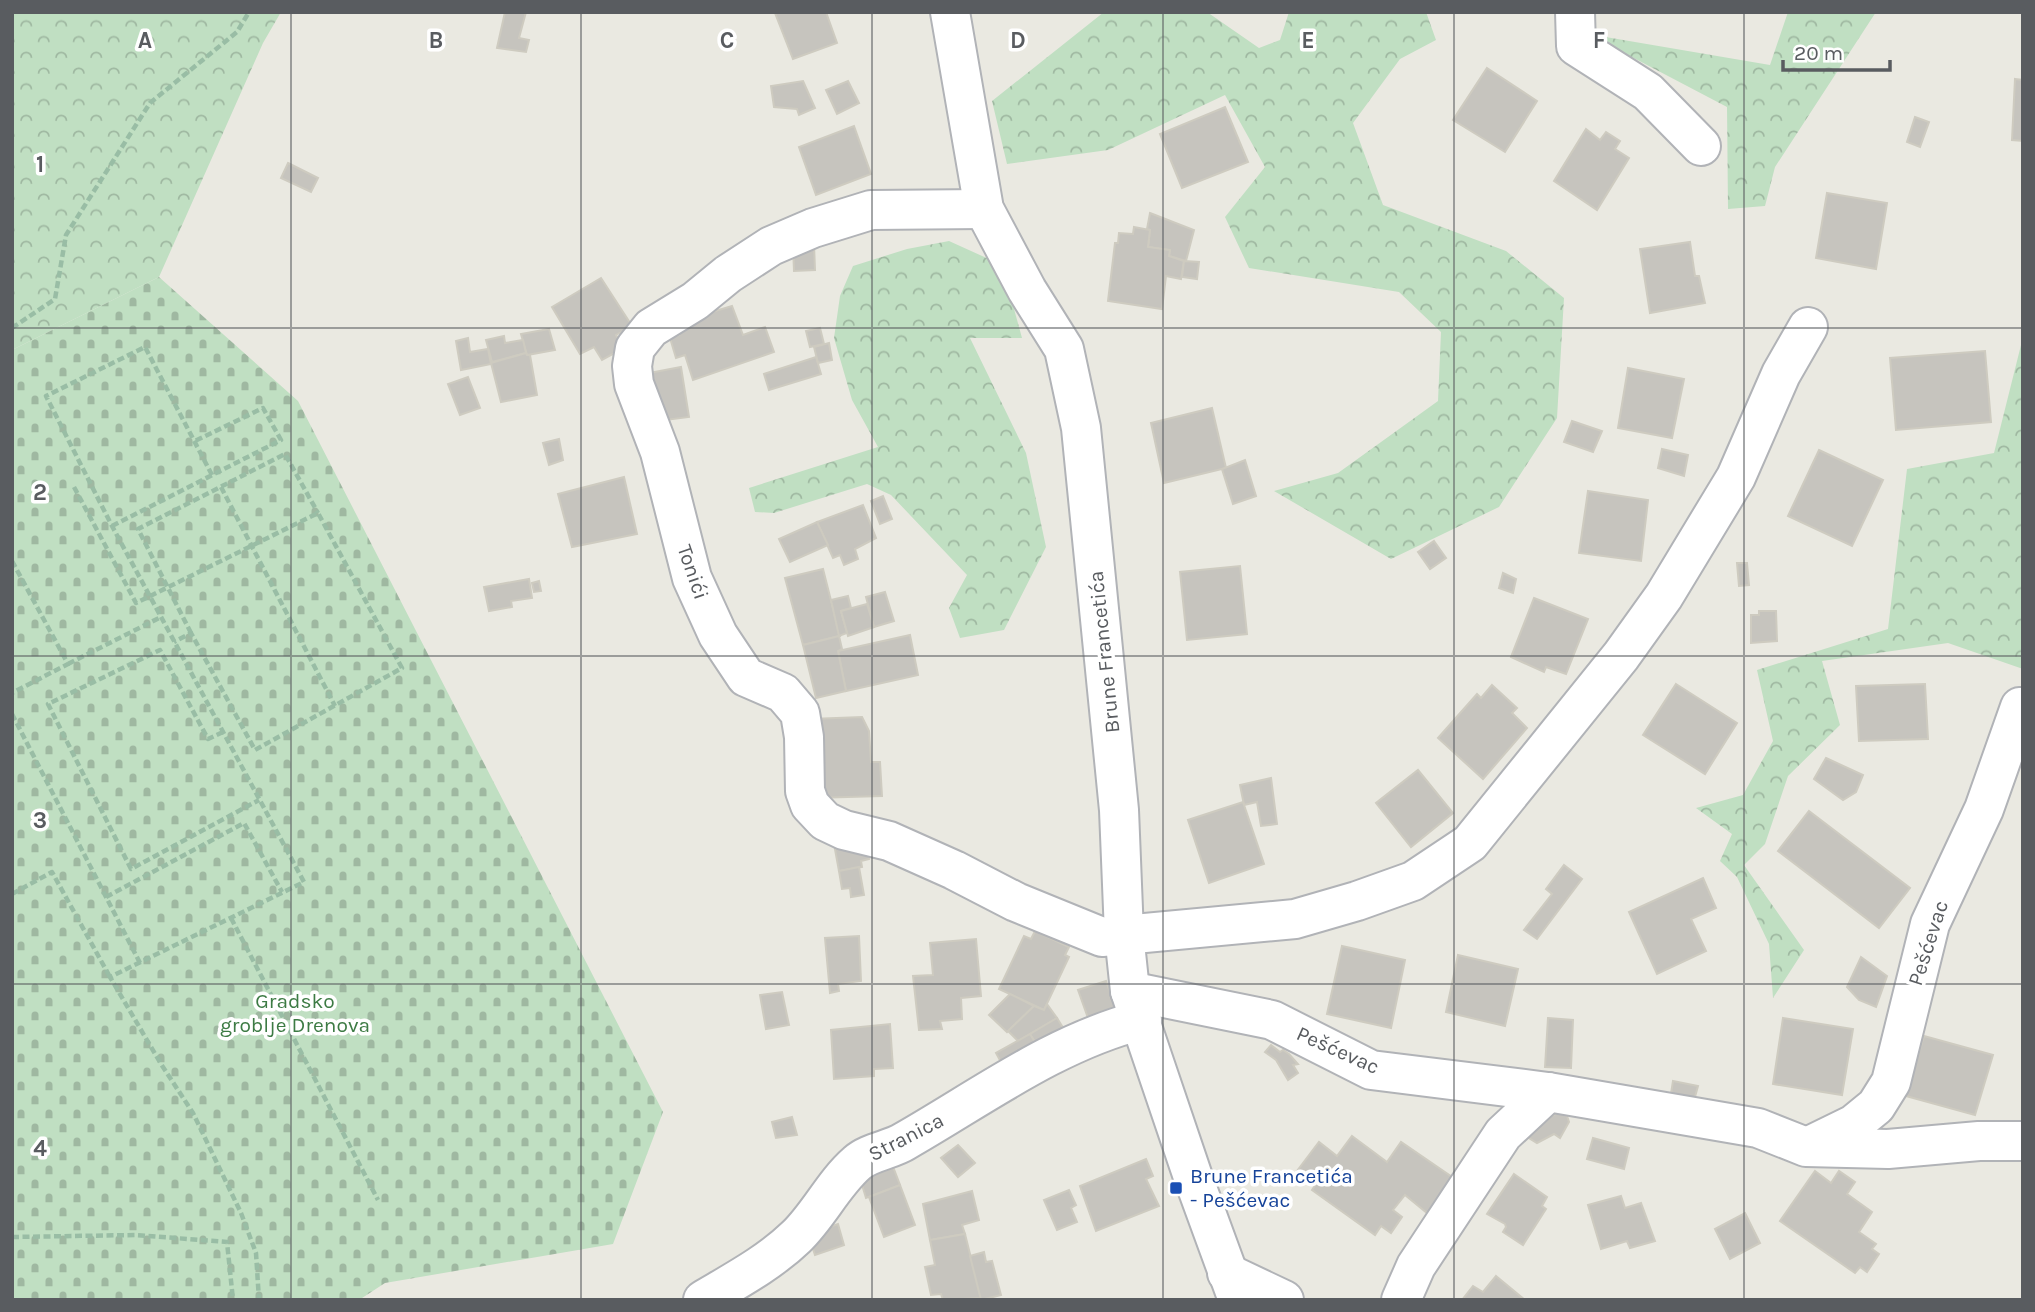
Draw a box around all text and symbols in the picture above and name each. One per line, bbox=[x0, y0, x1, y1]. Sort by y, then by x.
text: A bbox=[138, 27, 152, 54]
text: B bbox=[429, 27, 443, 54]
text: C bbox=[720, 27, 734, 54]
text: D bbox=[1010, 27, 1026, 54]
text: E bbox=[1301, 27, 1315, 54]
text: F bbox=[1593, 27, 1605, 54]
scale bar bbox=[1783, 28, 1890, 72]
text: 20 m bbox=[1794, 41, 1843, 65]
text: 1 bbox=[36, 151, 44, 178]
text: 2 bbox=[33, 479, 47, 506]
street label: Tonići bbox=[672, 541, 714, 603]
street label: Brune Francetića bbox=[1084, 570, 1124, 734]
text: 3 bbox=[33, 807, 47, 834]
street label: Pešćevac bbox=[1903, 897, 1953, 989]
park label: Gradsko groblje Drenova bbox=[220, 989, 370, 1037]
street label: Pešćevac bbox=[1293, 1021, 1383, 1079]
street label: Stranica bbox=[864, 1108, 948, 1166]
text: 4 bbox=[33, 1135, 47, 1162]
place label: Brune Francetića - Pešćevac bbox=[1190, 1164, 1353, 1212]
marker: Brune Francetića - Pešćevac bbox=[1168, 1180, 1184, 1196]

